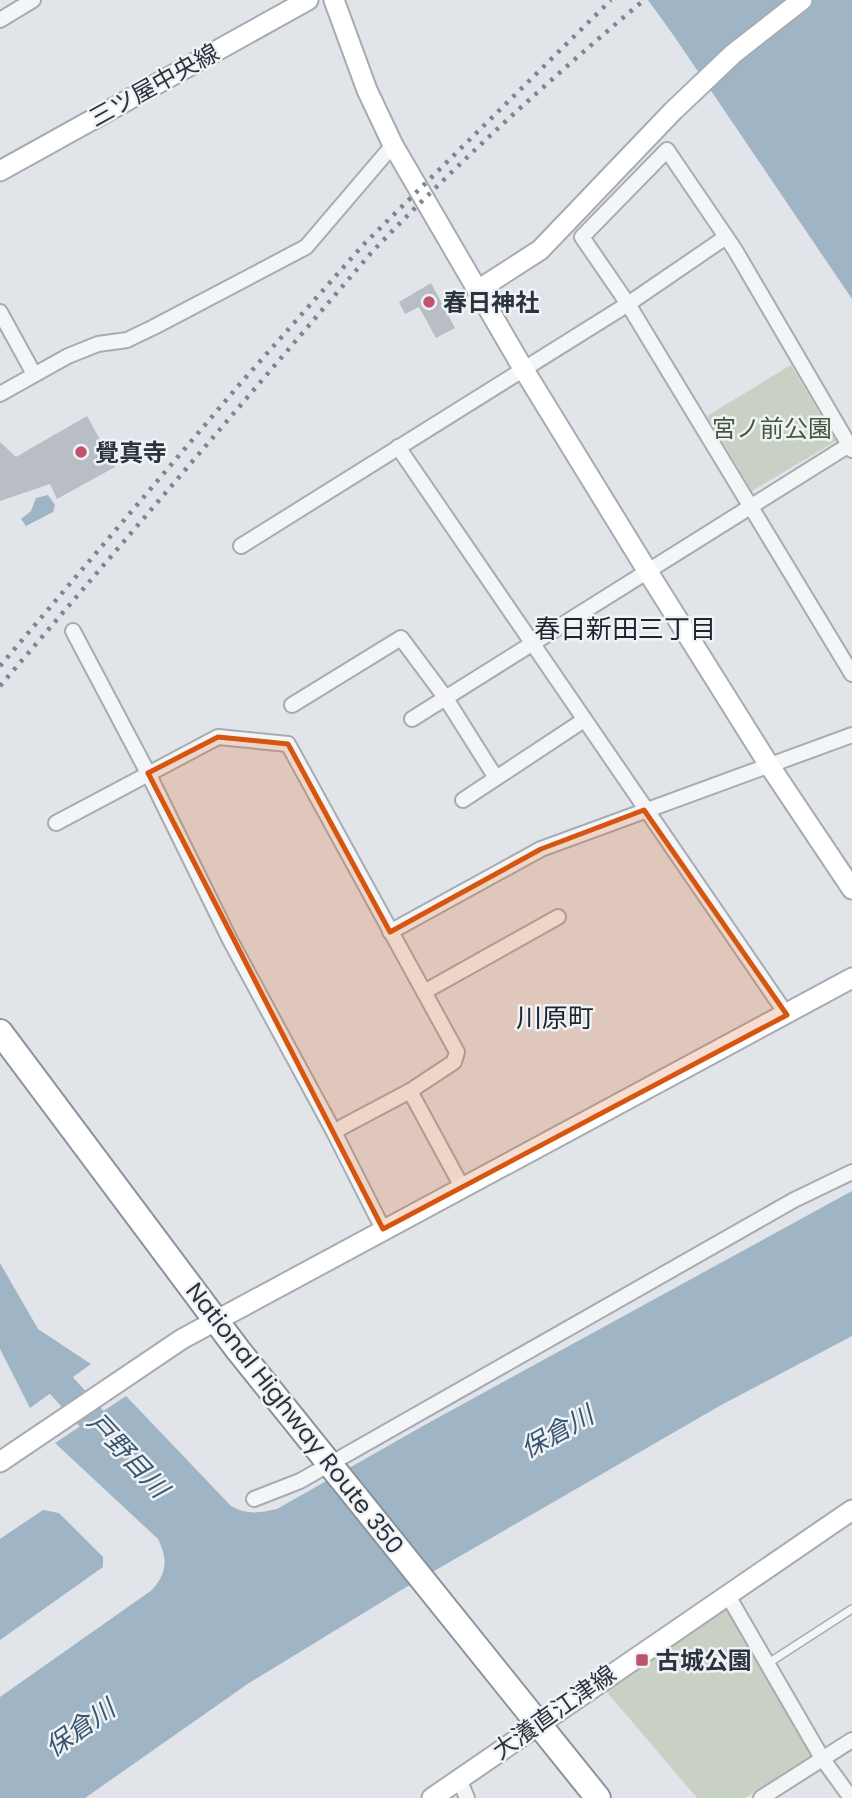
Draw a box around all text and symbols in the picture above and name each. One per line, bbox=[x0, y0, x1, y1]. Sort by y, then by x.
street label: 三ツ屋中央線 bbox=[83, 36, 225, 134]
place label: 春日神社 bbox=[443, 286, 539, 319]
marker: 春日神社 bbox=[421, 294, 437, 310]
park label: 宮ノ前公園 bbox=[712, 412, 832, 445]
place label: 覺真寺 bbox=[95, 436, 167, 469]
marker: 覺真寺 bbox=[73, 444, 89, 460]
district label: 春日新田三丁目 bbox=[534, 611, 716, 647]
district label: 川原町 bbox=[516, 1000, 594, 1036]
street label: National Highway Route 350 bbox=[178, 1275, 412, 1561]
water label: 保倉川 bbox=[514, 1396, 602, 1467]
water label: 戸野目川 bbox=[79, 1405, 179, 1507]
place label: 古城公園 bbox=[656, 1644, 752, 1677]
marker: 古城公園 bbox=[634, 1652, 650, 1668]
street label: 大瀁直江津線 bbox=[486, 1657, 622, 1767]
water label: 保倉川 bbox=[38, 1689, 125, 1765]

